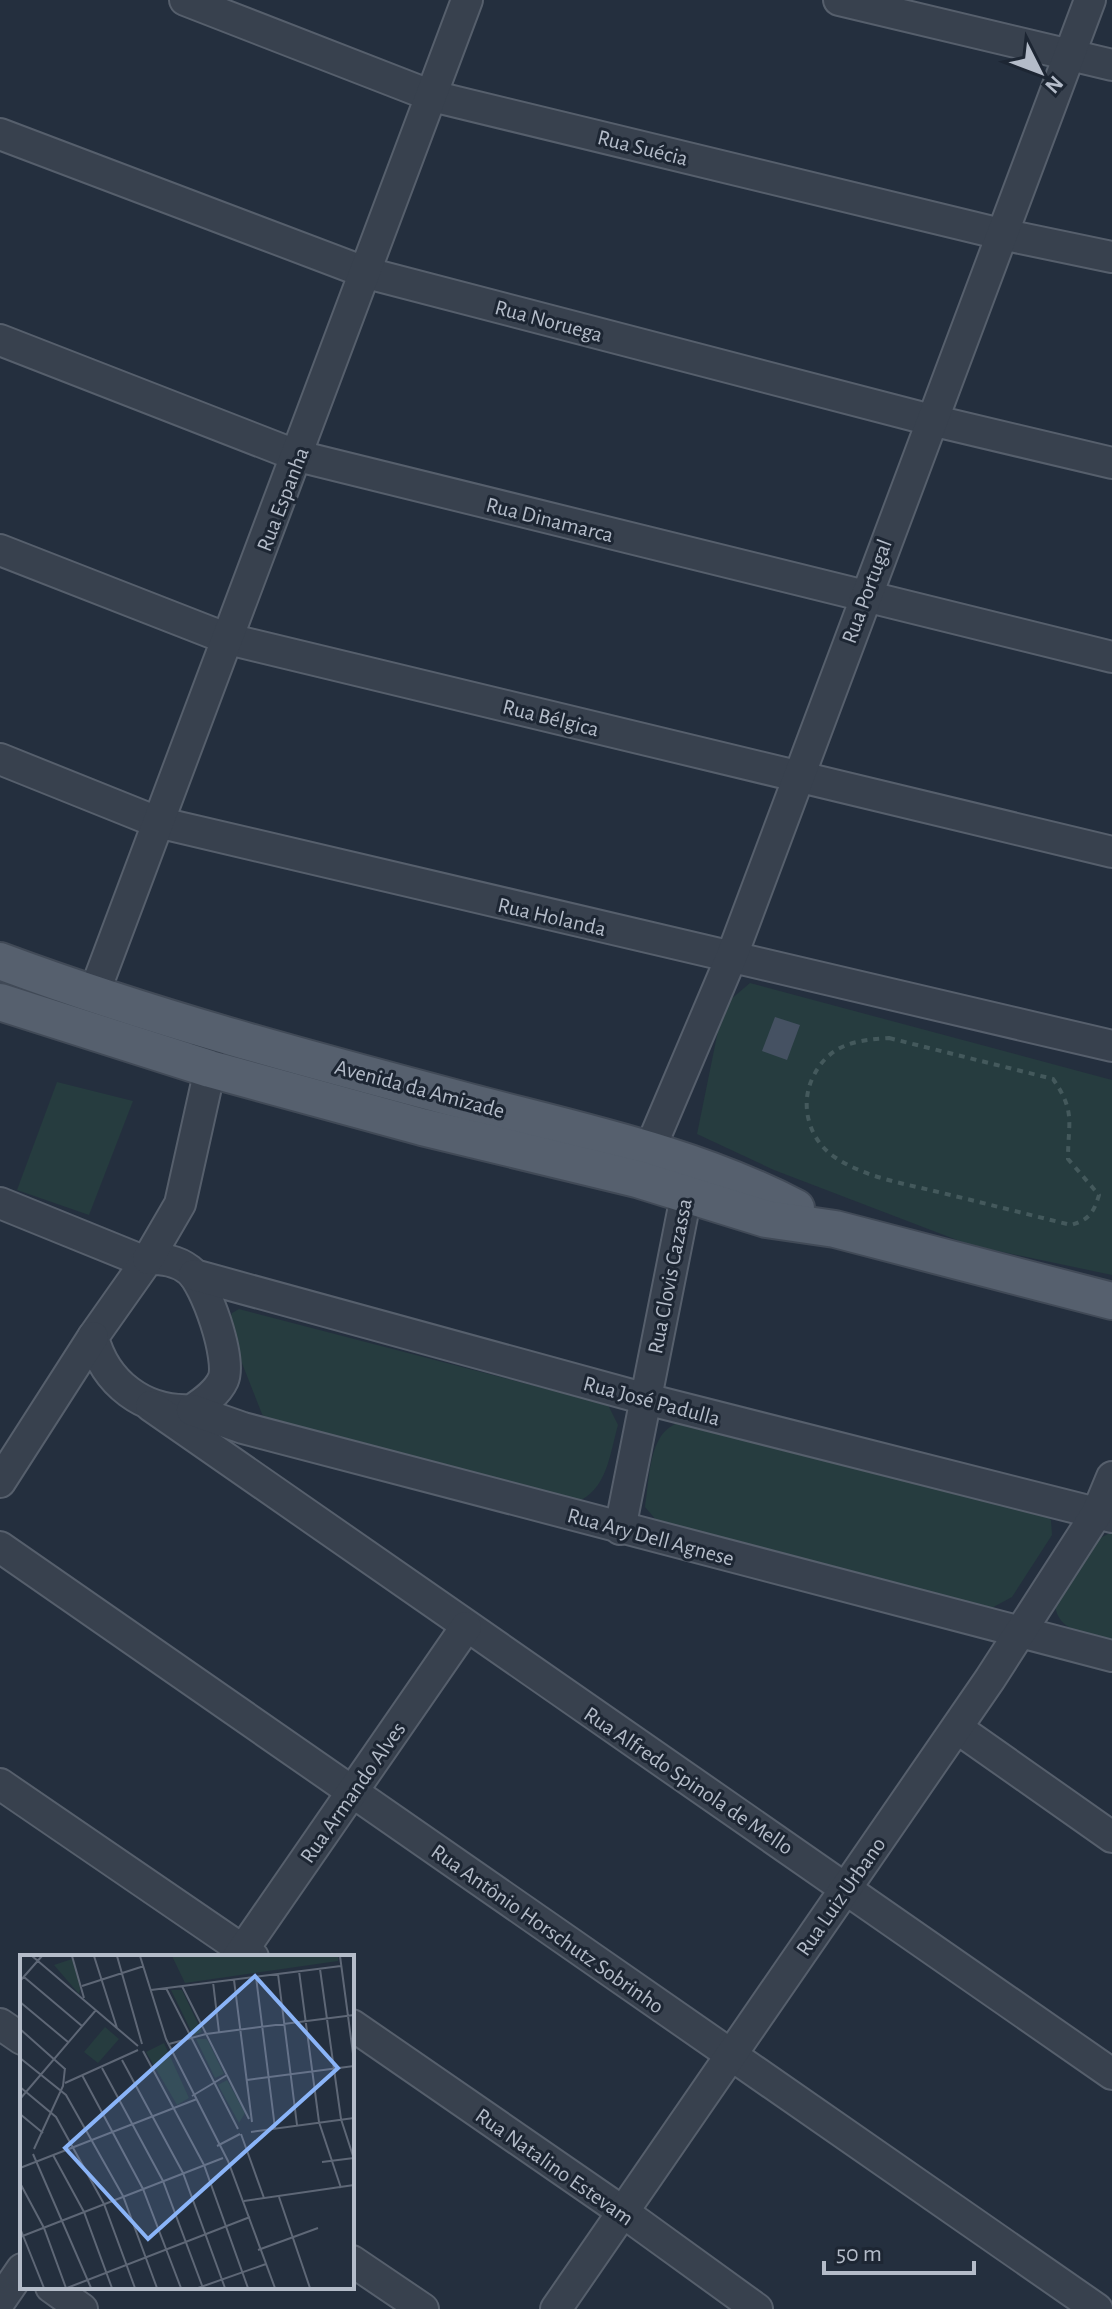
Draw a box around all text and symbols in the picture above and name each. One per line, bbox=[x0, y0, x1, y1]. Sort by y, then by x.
north arrow bbox=[1000, 32, 1080, 112]
text: N bbox=[1041, 72, 1067, 98]
street label: Rua Suécia bbox=[595, 126, 690, 170]
street label: Rua Noruega bbox=[492, 296, 605, 346]
street label: Rua Espanha bbox=[253, 444, 313, 554]
street label: Rua Dinamarca bbox=[484, 493, 616, 546]
street label: Rua Portugal bbox=[838, 536, 896, 646]
street label: Rua Bélgica bbox=[500, 695, 601, 741]
street label: Rua Holanda bbox=[495, 894, 608, 940]
street label: Avenida da Amizade bbox=[333, 1056, 507, 1122]
street label: Rua Clovis Cazassa bbox=[644, 1197, 696, 1356]
street label: Rua José Padulla bbox=[581, 1372, 722, 1430]
street label: Rua Ary Dell Agnese bbox=[565, 1504, 737, 1570]
street label: Rua Alfredo Spinola de Mello bbox=[580, 1703, 797, 1859]
street label: Rua Armando Alves bbox=[296, 1718, 410, 1867]
street label: Rua Luiz Urbano bbox=[792, 1833, 890, 1960]
street label: Rua Antônio Horschutz Sobrinho bbox=[427, 1840, 668, 2018]
inset map bbox=[20, 1955, 354, 2289]
street label: Rua Natalino Estevam bbox=[471, 2104, 637, 2230]
scale bar bbox=[824, 2225, 974, 2275]
text: 50 m bbox=[836, 2242, 882, 2266]

